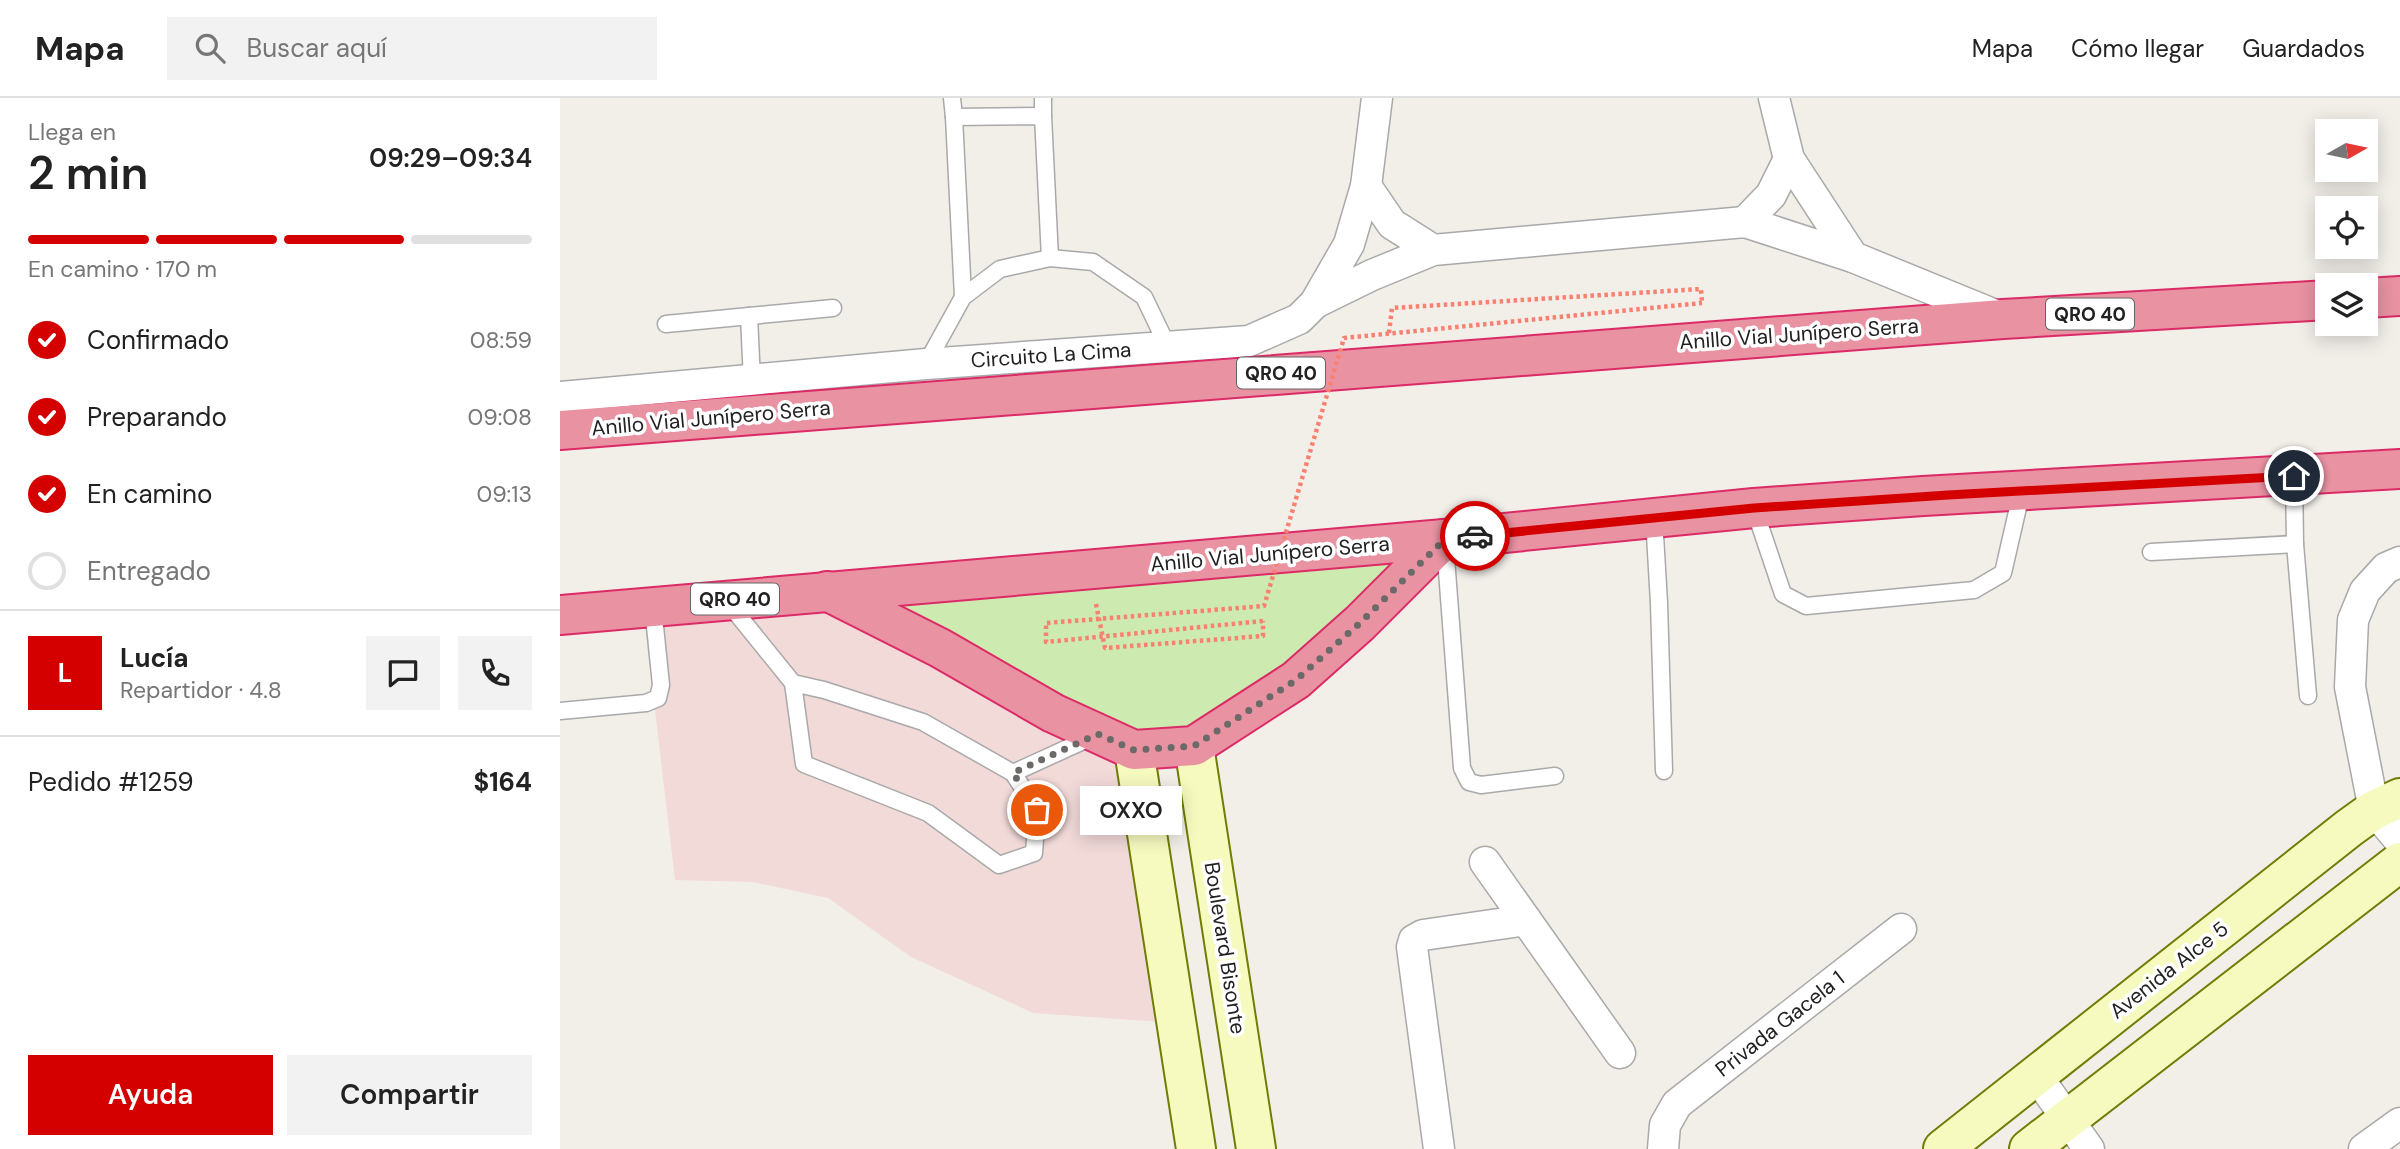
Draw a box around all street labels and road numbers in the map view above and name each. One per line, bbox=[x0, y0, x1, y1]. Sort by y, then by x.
road number: QRO 40 bbox=[2046, 298, 2134, 330]
street label: Anillo Vial Junípero Serra bbox=[1678, 312, 1920, 356]
street label: Circuito La Cima bbox=[970, 335, 1132, 375]
road number: QRO 40 bbox=[1237, 358, 1325, 388]
street label: Anillo Vial Junípero Serra bbox=[590, 394, 832, 442]
street label: Anillo Vial Junípero Serra bbox=[1149, 530, 1391, 578]
road number: QRO 40 bbox=[691, 584, 779, 614]
street label: Boulevard Bisonte bbox=[1198, 860, 1252, 1036]
street label: Avenida Alce 5 bbox=[2104, 915, 2234, 1025]
street label: Privada Gacela 1 bbox=[1710, 965, 1850, 1083]

